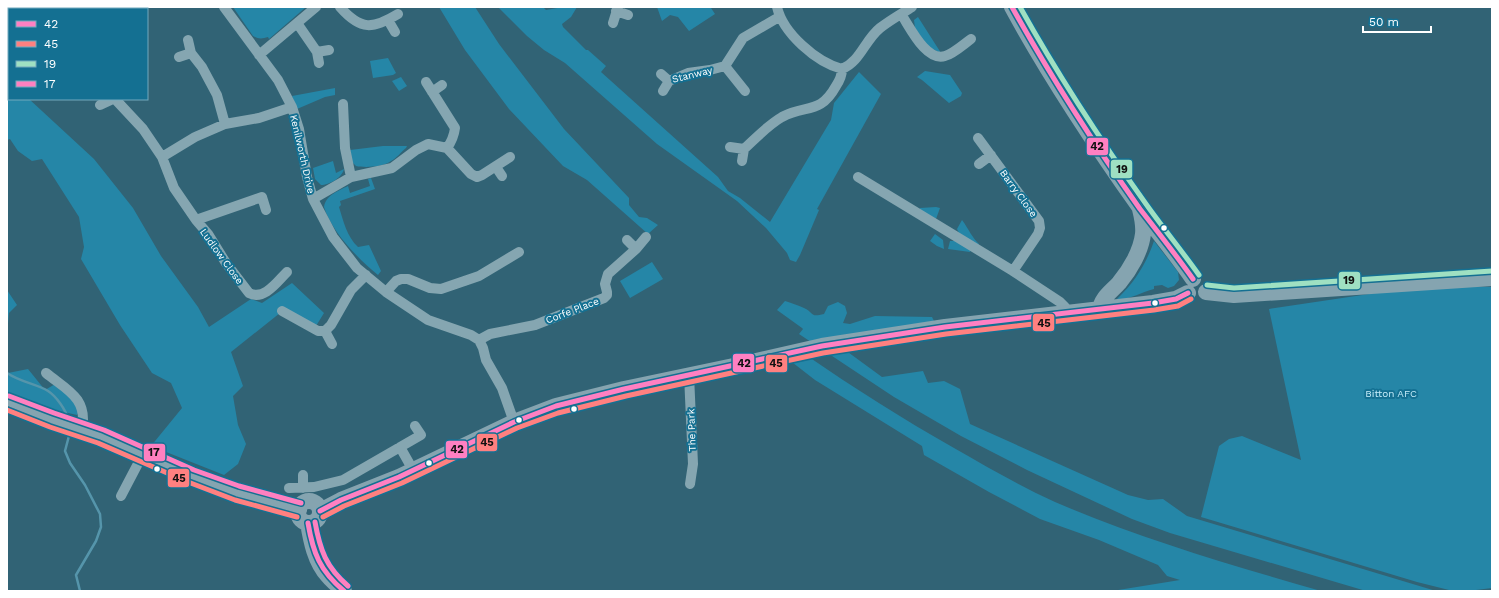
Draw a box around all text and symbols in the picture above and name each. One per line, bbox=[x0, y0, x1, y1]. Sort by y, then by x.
legend bbox=[8, 8, 148, 100]
scale bar bbox=[1363, 8, 1431, 34]
text: 50 m bbox=[1369, 15, 1399, 29]
text: 42 bbox=[44, 17, 58, 31]
text: 45 bbox=[44, 37, 58, 51]
text: 19 bbox=[44, 57, 56, 71]
street label: Stanway bbox=[671, 64, 714, 85]
text: 17 bbox=[44, 77, 56, 91]
street label: Kenilworth Drive bbox=[288, 114, 317, 195]
line badge: 42 bbox=[1086, 137, 1109, 156]
text: 42 bbox=[1090, 140, 1104, 153]
line badge: 19 bbox=[1110, 159, 1133, 179]
text: 19 bbox=[1116, 163, 1128, 176]
street label: Barry Close bbox=[998, 168, 1040, 219]
unlabelled marker bbox=[1159, 223, 1169, 233]
street label: Ludlow Close bbox=[198, 226, 245, 286]
line badge: 19 bbox=[1338, 271, 1361, 290]
text: 19 bbox=[1343, 274, 1355, 287]
street label: Corfe Place bbox=[544, 295, 601, 326]
unlabelled marker bbox=[1150, 298, 1160, 308]
line badge: 45 bbox=[1032, 313, 1055, 332]
text: 45 bbox=[1037, 317, 1051, 330]
line badge: 42 bbox=[732, 353, 755, 373]
line badge: 45 bbox=[765, 354, 788, 373]
text: 42 bbox=[737, 357, 751, 370]
text: 45 bbox=[769, 357, 783, 370]
park label: Bitton AFC bbox=[1365, 388, 1417, 399]
unlabelled marker bbox=[569, 404, 579, 414]
street label: The Park bbox=[685, 408, 698, 452]
unlabelled marker bbox=[514, 415, 524, 425]
line badge: 45 bbox=[476, 433, 498, 452]
text: 45 bbox=[480, 436, 494, 449]
line badge: 42 bbox=[445, 440, 468, 459]
line badge: 17 bbox=[143, 443, 166, 462]
text: 42 bbox=[450, 443, 464, 456]
text: 17 bbox=[148, 446, 160, 459]
unlabelled marker bbox=[424, 458, 434, 468]
unlabelled marker bbox=[152, 464, 162, 474]
line badge: 45 bbox=[167, 468, 190, 488]
text: 45 bbox=[172, 472, 186, 485]

